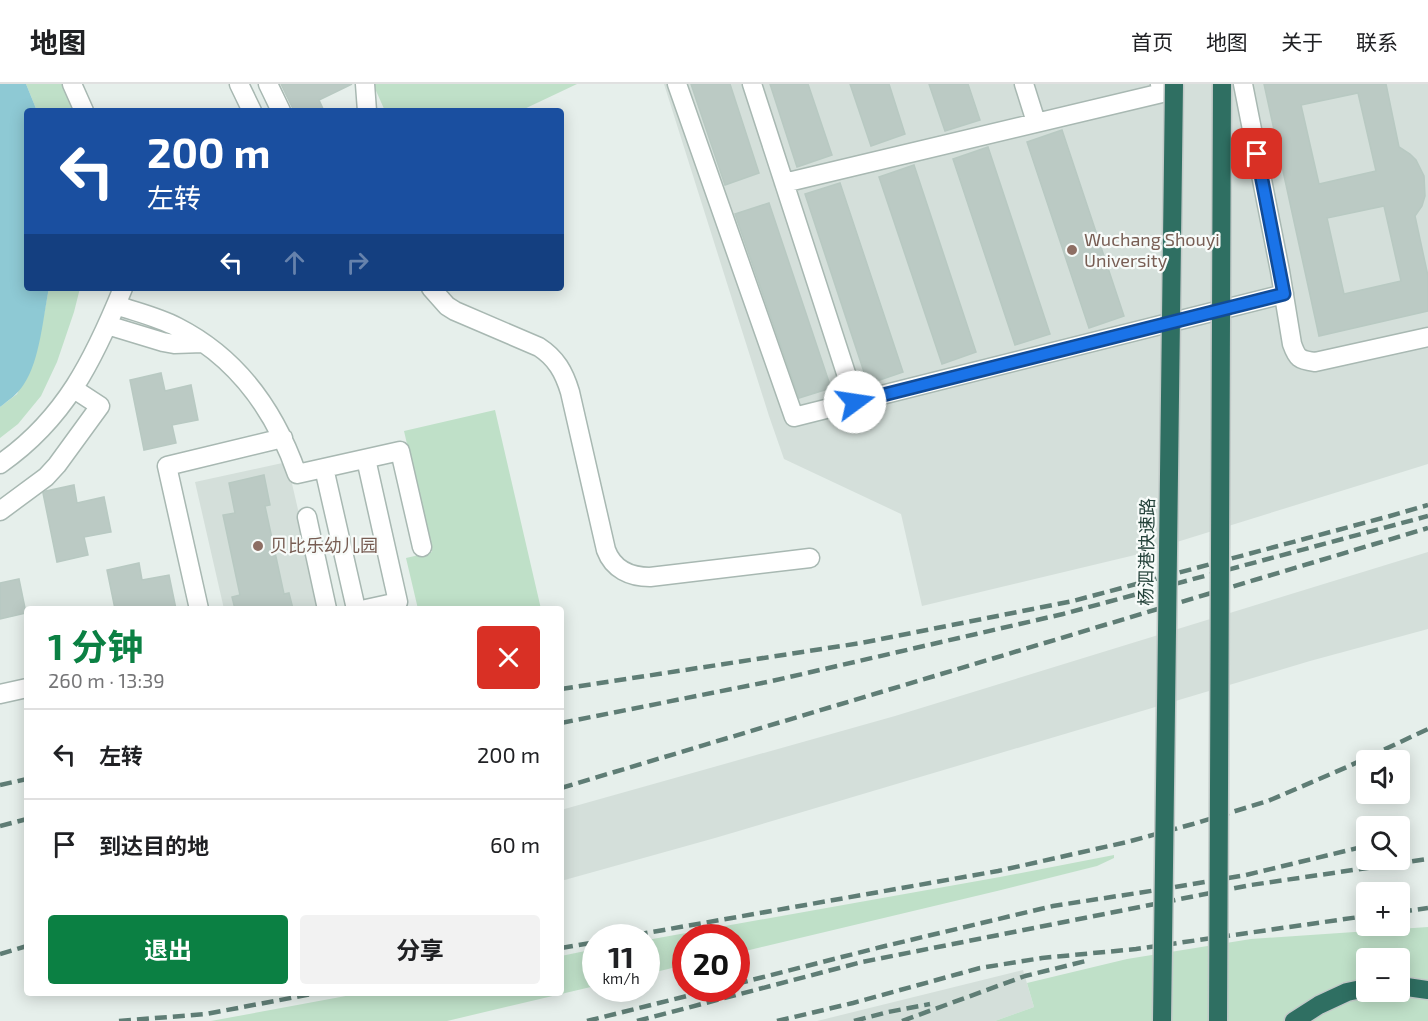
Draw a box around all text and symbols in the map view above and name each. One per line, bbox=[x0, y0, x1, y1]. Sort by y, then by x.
text: 地图 bbox=[30, 25, 86, 59]
text: 首页 bbox=[1131, 29, 1173, 54]
text: 地图 bbox=[1206, 29, 1248, 54]
text: 关于 bbox=[1281, 29, 1323, 54]
text: 联系 bbox=[1356, 29, 1398, 54]
text: 200 m bbox=[147, 126, 270, 176]
pin bbox=[1231, 128, 1282, 179]
icon: left bbox=[48, 132, 126, 210]
icon: arrive bbox=[1240, 137, 1273, 170]
text: 左转 bbox=[147, 181, 201, 213]
place label: Wuchang Shouyi University bbox=[1084, 228, 1220, 271]
marker: Wuchang Shouyi University bbox=[1065, 243, 1079, 257]
icon: left bbox=[215, 246, 248, 279]
icon: ahead bbox=[278, 246, 311, 279]
icon: right bbox=[341, 246, 374, 279]
position arrow bbox=[823, 370, 887, 434]
street label: 杨泗港快速路 bbox=[1134, 498, 1158, 606]
place label: 贝比乐幼儿园 bbox=[270, 534, 378, 556]
marker: 贝比乐幼儿园 bbox=[251, 539, 265, 553]
text: 1 分钟 bbox=[48, 624, 143, 667]
button: close bbox=[477, 626, 540, 689]
text: 260 m · 13:39 bbox=[48, 668, 165, 692]
icon: left bbox=[48, 738, 81, 771]
text: 200 m bbox=[477, 741, 540, 767]
text: 左转 bbox=[99, 742, 143, 768]
map controls bbox=[1356, 750, 1410, 1002]
button: sound bbox=[1356, 750, 1410, 804]
button: search bbox=[1356, 816, 1410, 870]
icon: arrive bbox=[48, 828, 81, 861]
text: 60 m bbox=[490, 831, 540, 857]
text: 到达目的地 bbox=[99, 832, 209, 858]
button: + bbox=[1356, 882, 1410, 936]
button: 退出 bbox=[48, 915, 288, 984]
button: 分享 bbox=[300, 915, 540, 984]
speed limit sign: 20 bbox=[672, 924, 750, 1002]
text: 11 bbox=[608, 938, 634, 974]
button: − bbox=[1356, 948, 1410, 1002]
text: km/h bbox=[602, 969, 640, 987]

